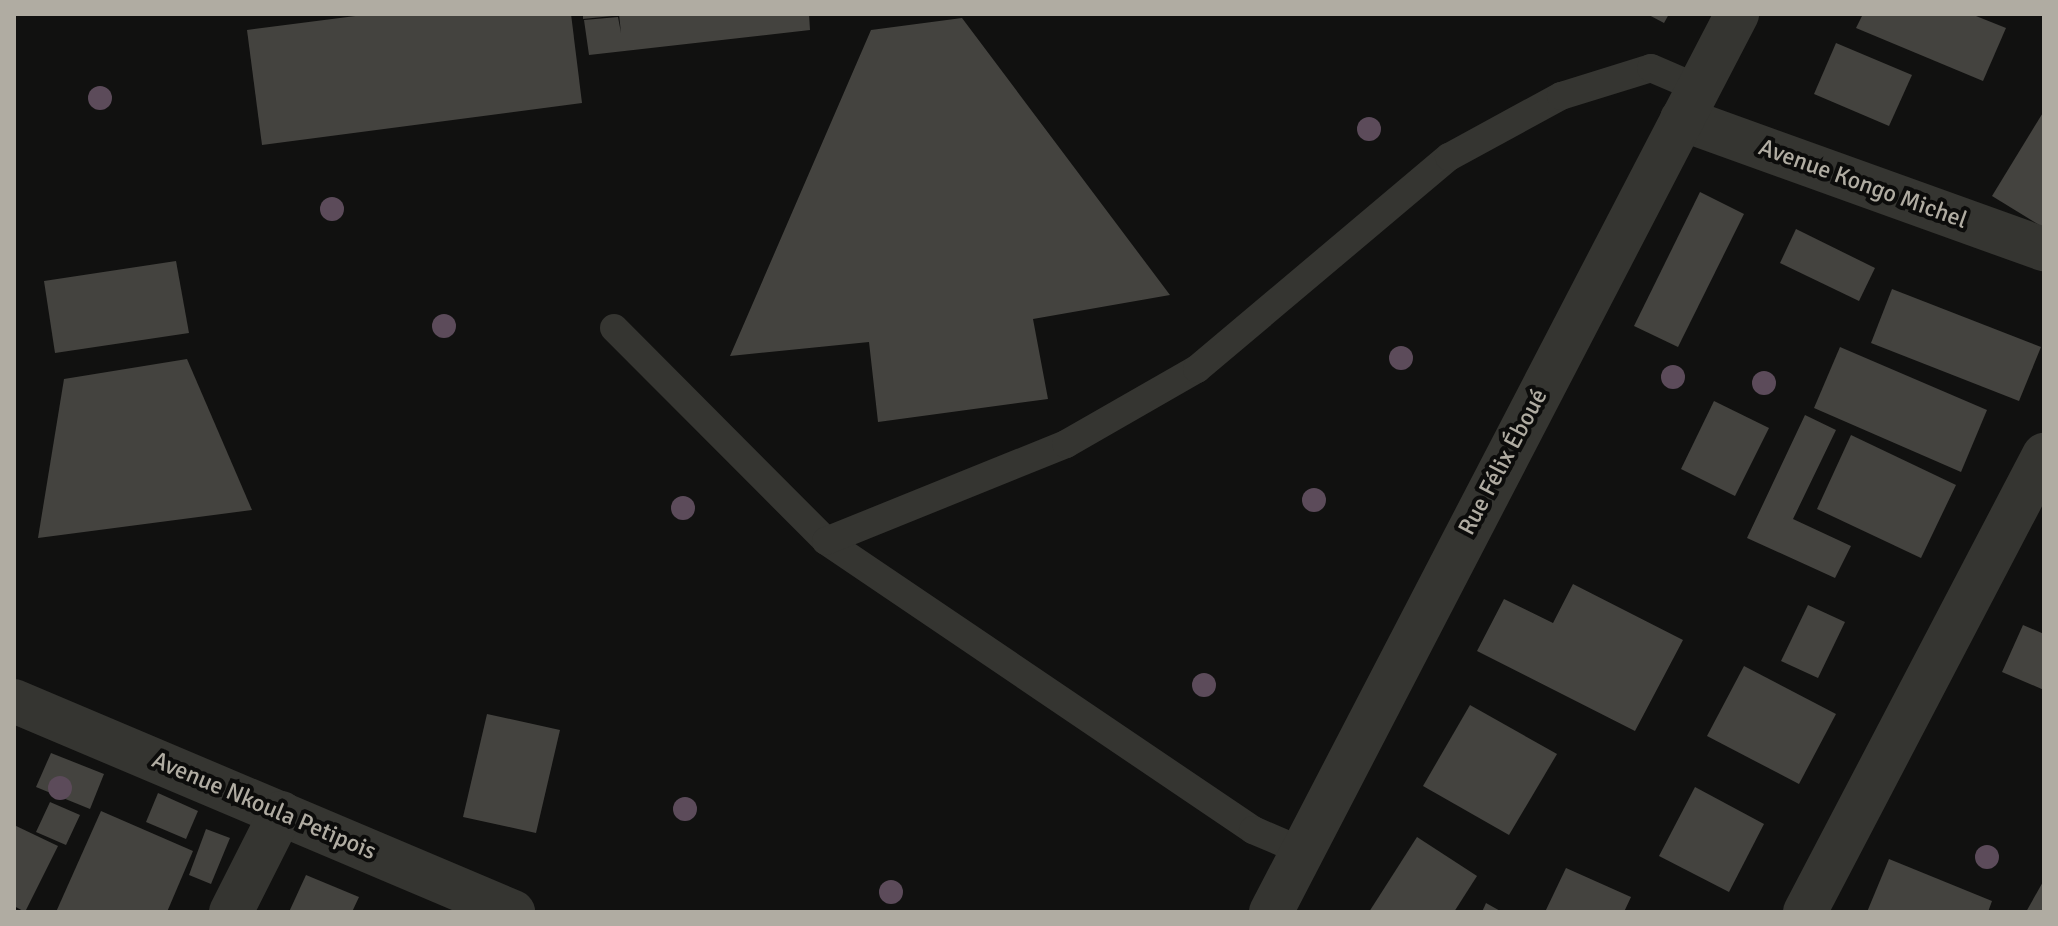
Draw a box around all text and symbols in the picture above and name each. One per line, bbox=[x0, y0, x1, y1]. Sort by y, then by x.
street label: Avenue Kongo Michel bbox=[1755, 133, 1971, 235]
street label: Rue Félix Éboué bbox=[1452, 384, 1554, 540]
street label: Avenue Nkoula Petipois bbox=[148, 746, 380, 866]

